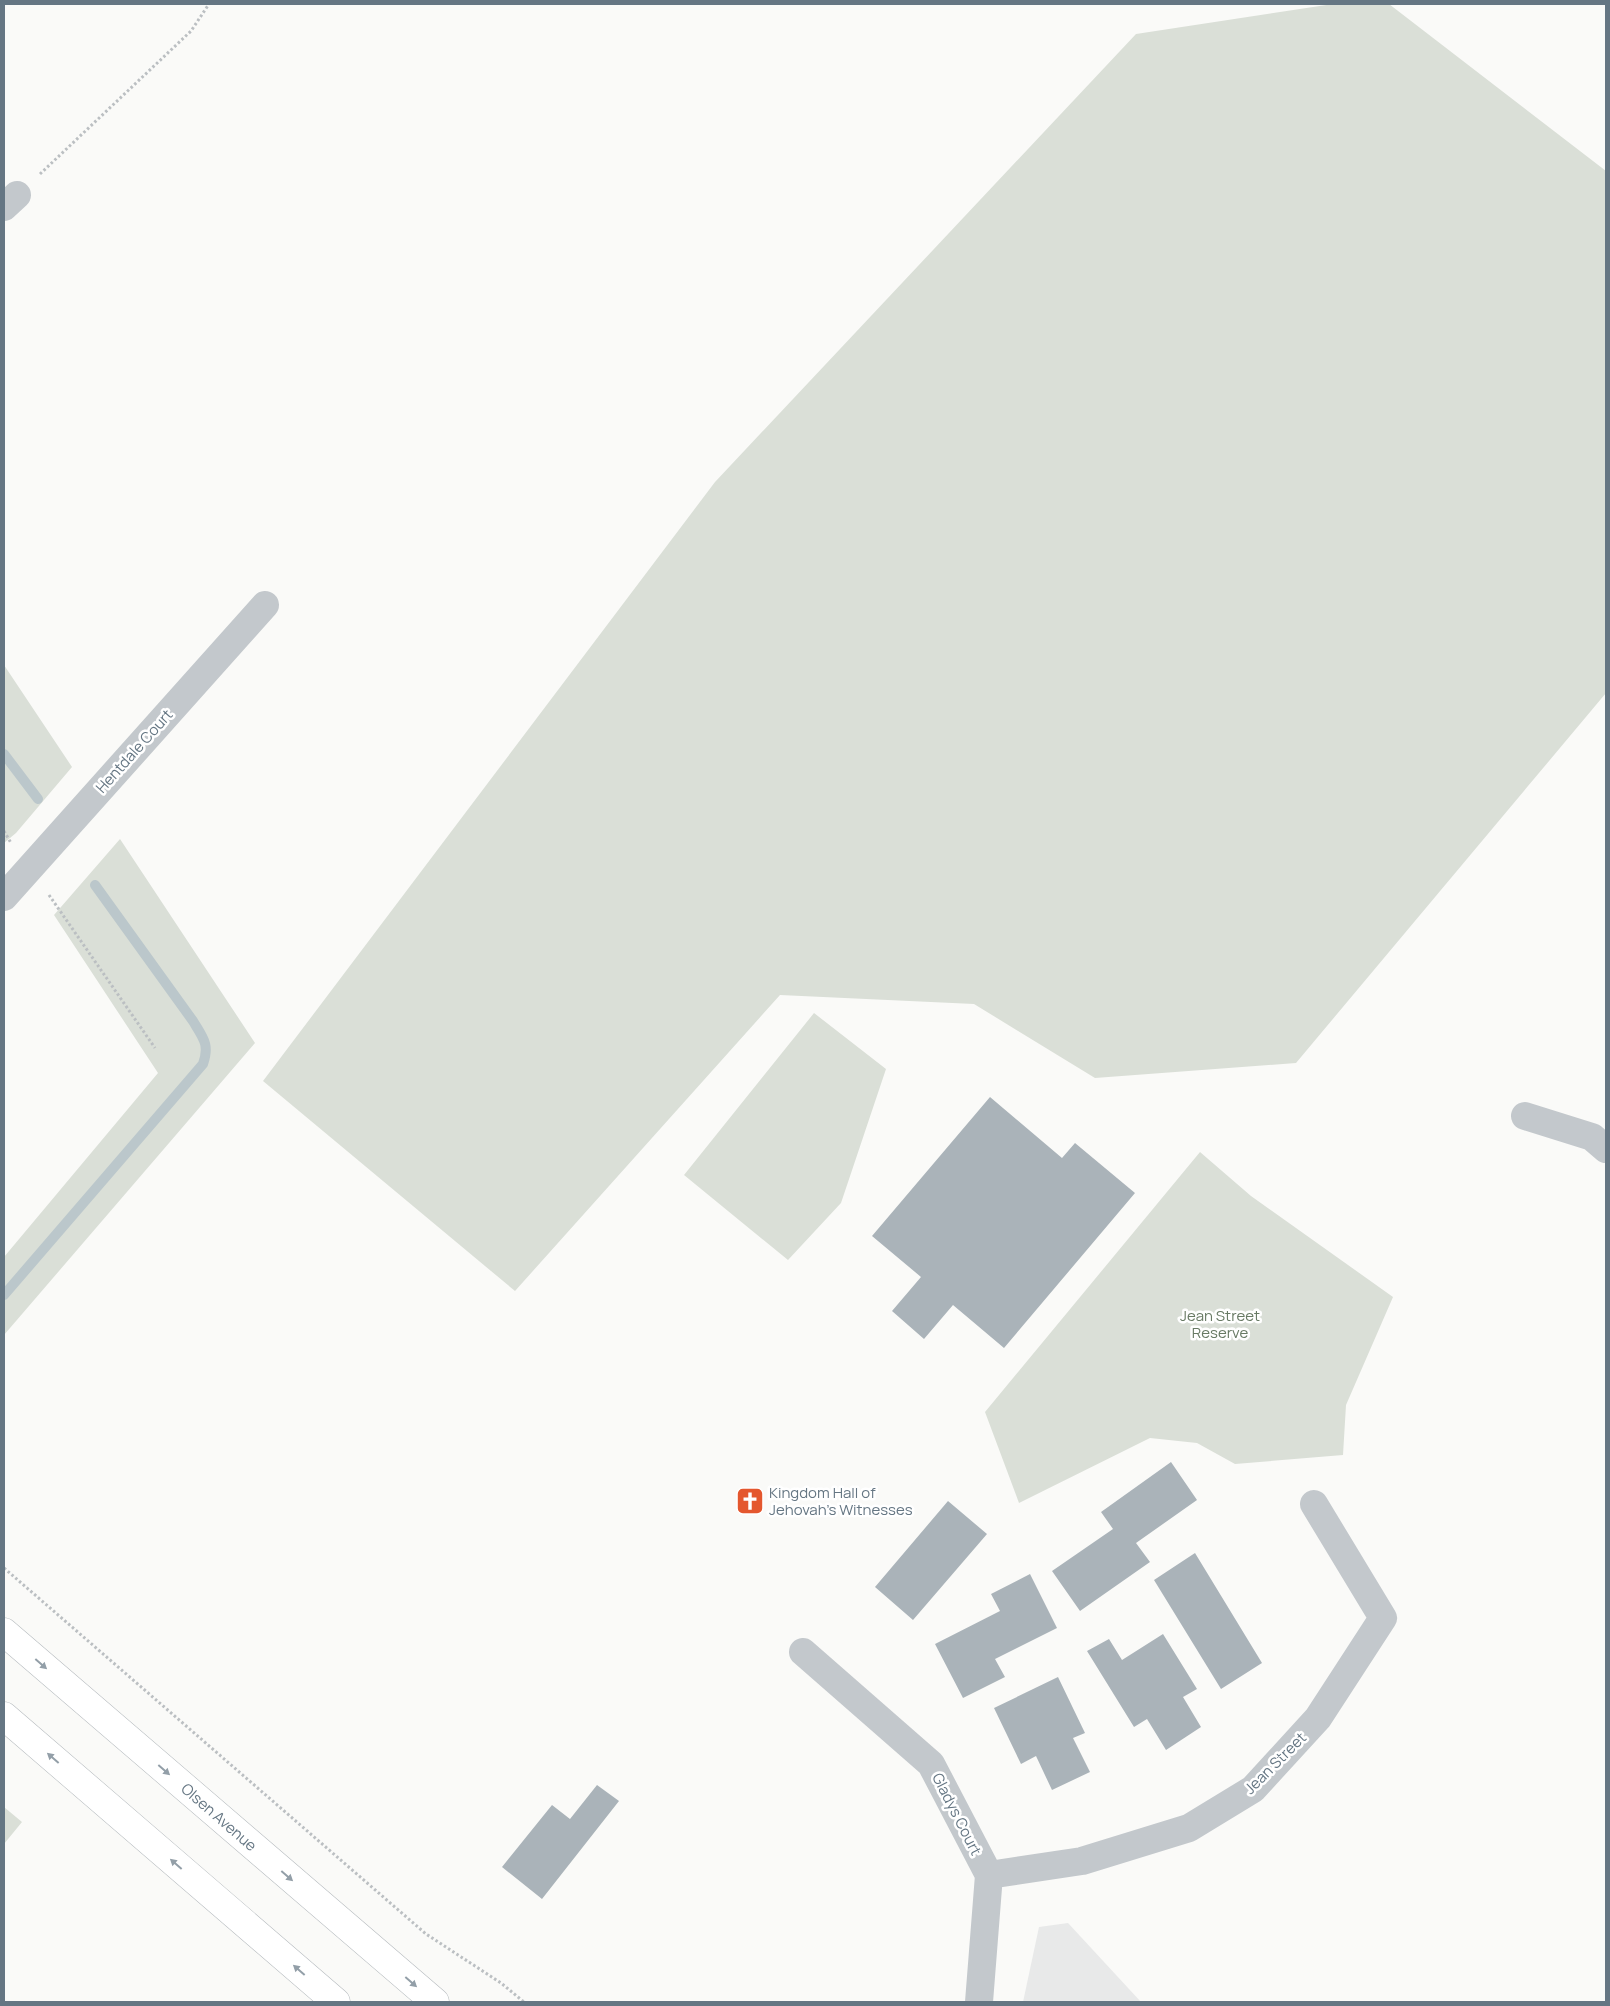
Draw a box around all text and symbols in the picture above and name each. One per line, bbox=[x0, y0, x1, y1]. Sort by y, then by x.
street label: Hentdale Court bbox=[91, 705, 177, 797]
park label: Jean Street Reserve bbox=[1180, 1305, 1260, 1343]
place label: Kingdom Hall of Jehovah's Witnesses bbox=[769, 1482, 913, 1520]
church icon: Kingdom Hall of Jehovah's Witnesses bbox=[735, 1486, 765, 1516]
one-way arrow bbox=[34, 1658, 46, 1670]
street label: Jean Street bbox=[1239, 1727, 1311, 1799]
one-way arrow bbox=[47, 1753, 59, 1764]
one-way arrow bbox=[158, 1764, 170, 1775]
street label: Gladys Court bbox=[927, 1769, 987, 1859]
street label: Olsen Avenue bbox=[177, 1778, 262, 1856]
one-way arrow bbox=[170, 1859, 183, 1870]
one-way arrow bbox=[281, 1870, 294, 1881]
one-way arrow bbox=[293, 1965, 306, 1976]
one-way arrow bbox=[404, 1976, 417, 1987]

